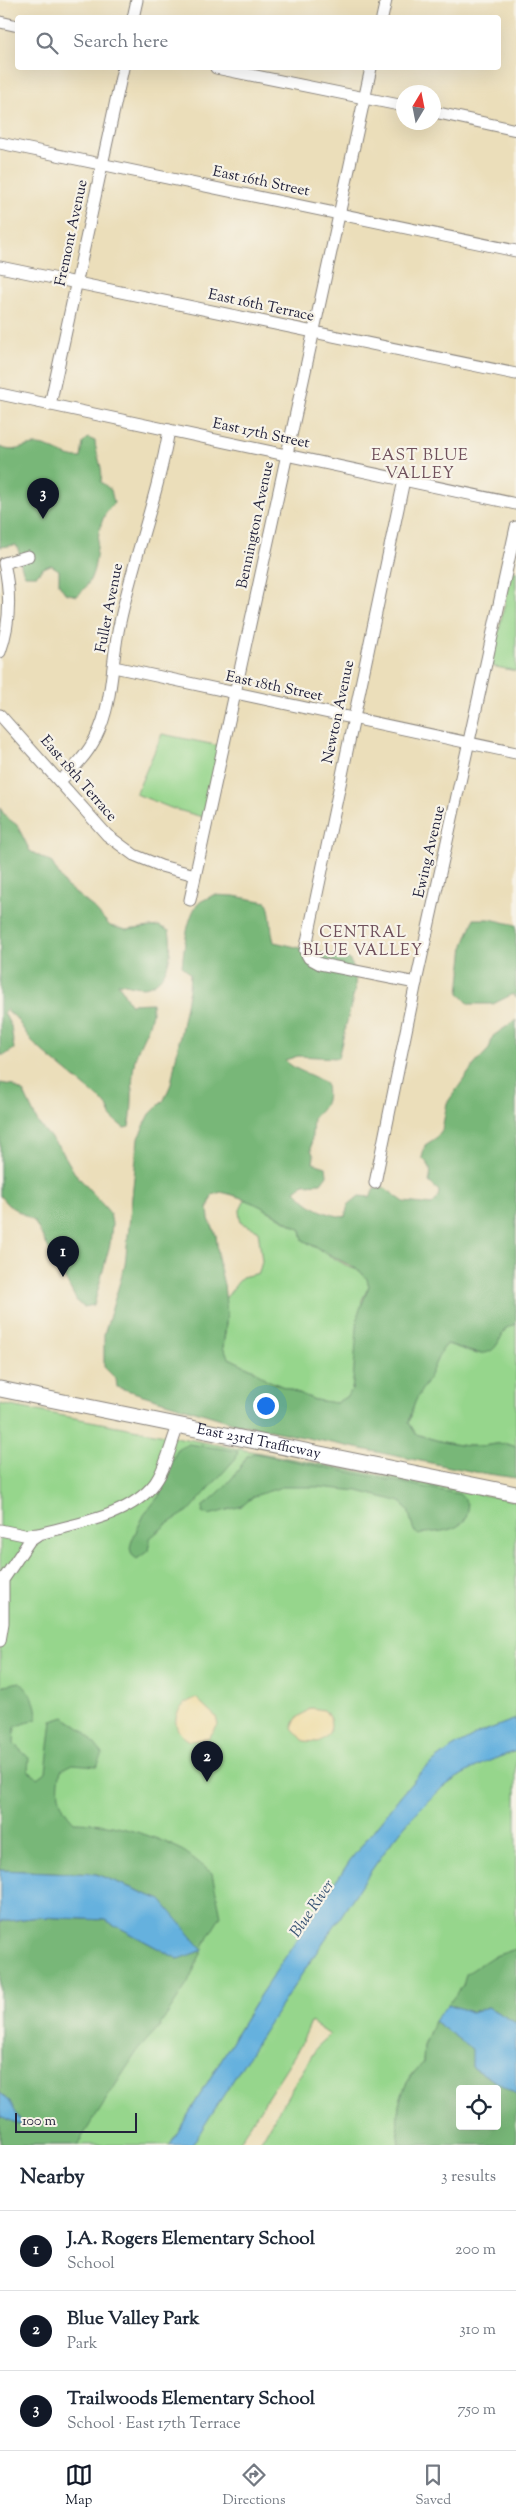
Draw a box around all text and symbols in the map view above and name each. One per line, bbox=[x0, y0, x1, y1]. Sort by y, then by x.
search box bbox=[15, 15, 501, 70]
icon: search bbox=[33, 29, 61, 57]
text: Search here bbox=[73, 29, 168, 56]
north arrow bbox=[396, 85, 441, 130]
street label: East 16th Street bbox=[211, 161, 311, 203]
street label: Fremont Avenue bbox=[50, 178, 94, 288]
street label: East 16th Terrace bbox=[206, 285, 316, 327]
street label: East 17th Street bbox=[211, 413, 311, 455]
district label: EAST BLUE VALLEY bbox=[371, 445, 469, 486]
street label: Bennington Avenue bbox=[232, 459, 280, 591]
pin: 3 bbox=[27, 478, 59, 519]
street label: Fuller Avenue bbox=[91, 561, 129, 655]
street label: Newton Avenue bbox=[318, 658, 360, 766]
street label: East 18th Street bbox=[224, 666, 324, 708]
street label: East 18th Terrace bbox=[35, 731, 121, 827]
street label: Ewing Avenue bbox=[409, 804, 451, 900]
district label: CENTRAL BLUE VALLEY bbox=[303, 922, 423, 963]
pin: 1 bbox=[47, 1236, 79, 1277]
your location bbox=[253, 1393, 279, 1419]
street label: East 23rd Trafficway bbox=[195, 1419, 323, 1465]
pin: 2 bbox=[191, 1741, 223, 1782]
water label: Blue River bbox=[285, 1875, 341, 1942]
map controls bbox=[456, 2085, 501, 2130]
button: locate bbox=[456, 2085, 501, 2130]
scale bar bbox=[15, 2110, 138, 2133]
text: 100 m bbox=[22, 2112, 56, 2132]
text: Nearby bbox=[20, 2163, 85, 2193]
text: 3 results bbox=[441, 2166, 496, 2189]
text: J.A. Rogers Elementary School bbox=[67, 2226, 315, 2253]
text: 1 bbox=[33, 2239, 39, 2262]
text: 200 m bbox=[455, 2239, 496, 2262]
text: School bbox=[67, 2253, 115, 2276]
text: Blue Valley Park bbox=[67, 2306, 200, 2333]
text: 2 bbox=[32, 2319, 40, 2342]
text: 310 m bbox=[459, 2319, 496, 2342]
text: Park bbox=[67, 2333, 98, 2356]
text: Trailwoods Elementary School bbox=[67, 2386, 315, 2413]
text: 3 bbox=[33, 2399, 39, 2422]
text: 750 m bbox=[457, 2399, 496, 2422]
text: School · East 17th Terrace bbox=[67, 2413, 241, 2436]
tab: Map bbox=[65, 2461, 93, 2511]
tab: Directions bbox=[222, 2461, 286, 2511]
tab: Saved bbox=[415, 2461, 451, 2511]

